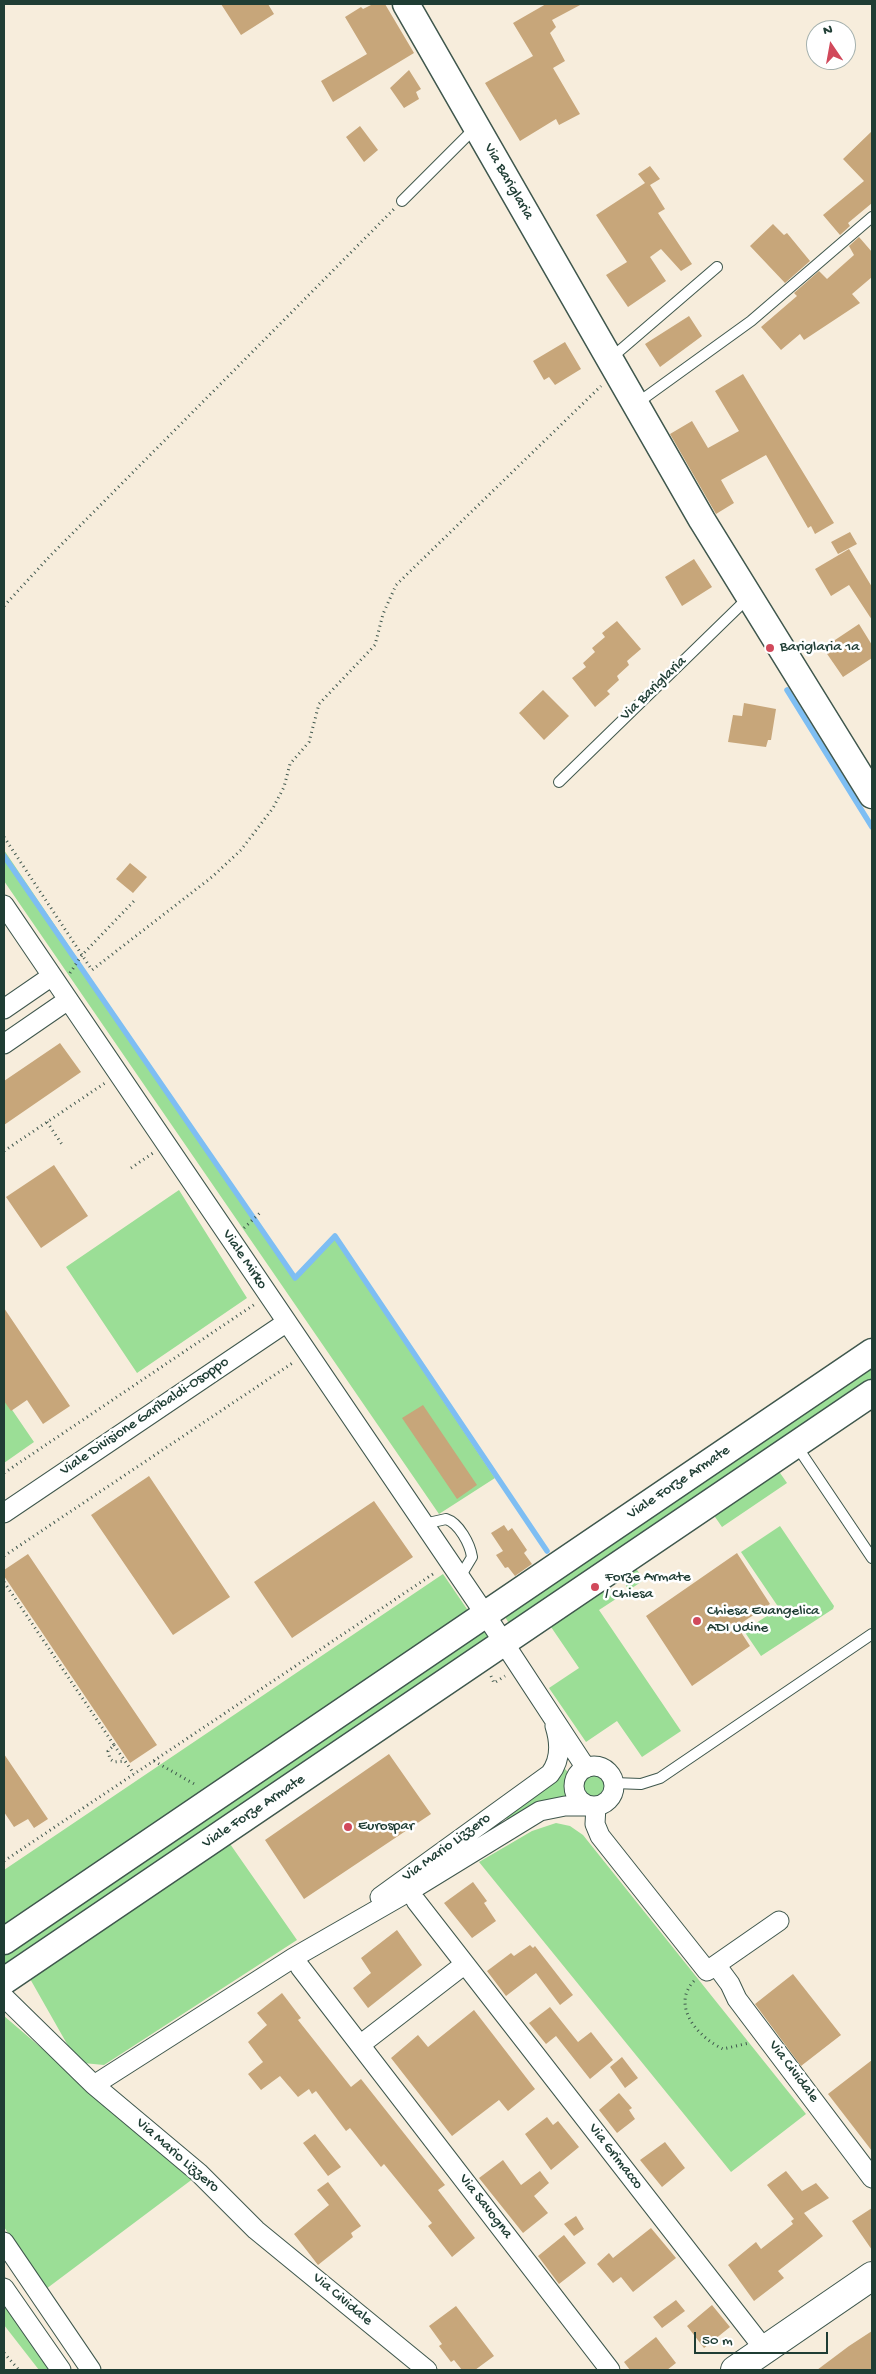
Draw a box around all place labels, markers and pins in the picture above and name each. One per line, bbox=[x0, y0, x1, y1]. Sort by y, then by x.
place label: Bariglaria 1a bbox=[780, 639, 860, 657]
marker: Bariglaria 1a bbox=[764, 642, 776, 654]
place label: Forze Armate / Chiesa bbox=[605, 1569, 691, 1604]
marker: Forze Armate / Chiesa bbox=[589, 1581, 601, 1593]
place label: Chiesa Evangelica ADI Udine bbox=[707, 1603, 819, 1638]
marker: Chiesa Evangelica ADI Udine bbox=[691, 1615, 703, 1627]
place label: Eurospar bbox=[358, 1818, 414, 1836]
marker: Eurospar bbox=[342, 1821, 354, 1833]

